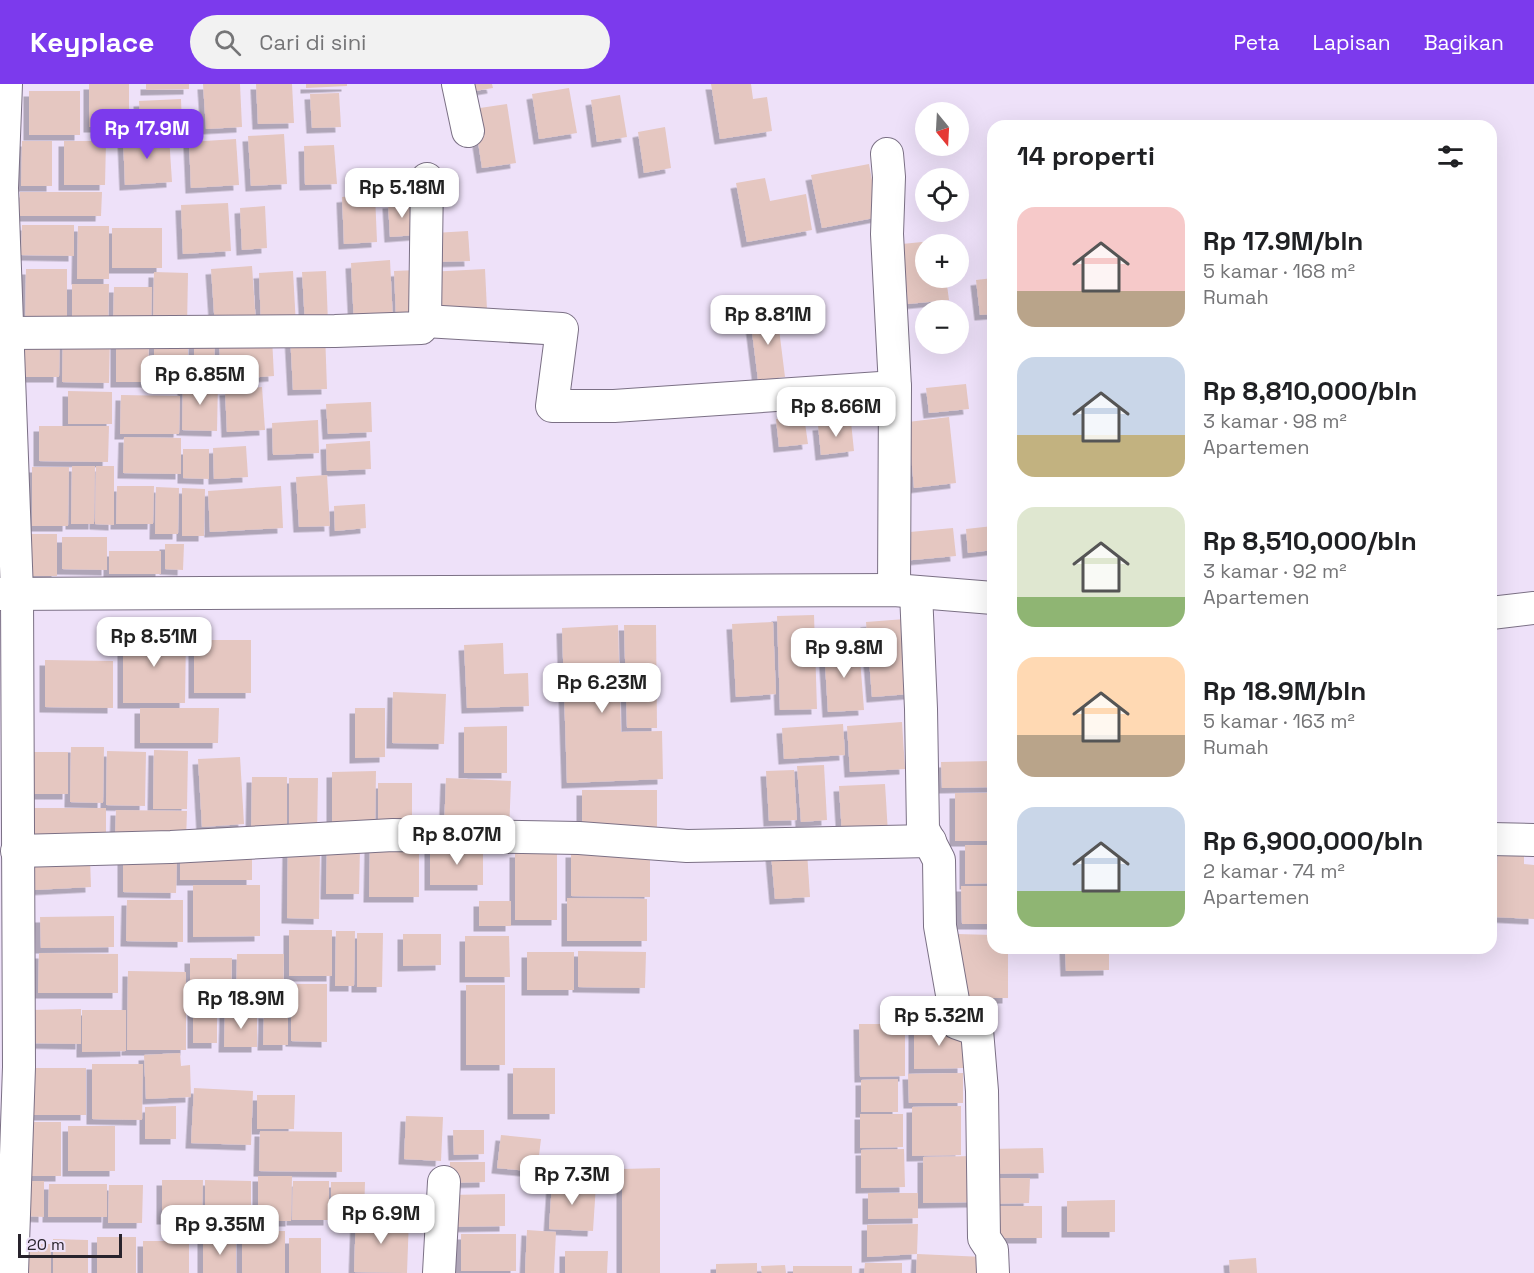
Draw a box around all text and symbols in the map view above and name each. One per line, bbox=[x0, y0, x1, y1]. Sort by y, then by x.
search box bbox=[190, 15, 610, 69]
text: Keyplace bbox=[30, 24, 154, 60]
icon: search bbox=[211, 26, 244, 59]
text: Cari di sini bbox=[259, 28, 367, 56]
text: Peta bbox=[1234, 29, 1280, 56]
text: Lapisan bbox=[1313, 29, 1391, 56]
text: Bagikan bbox=[1424, 29, 1504, 56]
north arrow bbox=[915, 102, 969, 156]
map controls bbox=[915, 102, 969, 354]
pin: Rp 17.9M bbox=[85, 109, 209, 160]
text: Rp 17.9M bbox=[104, 115, 190, 141]
text: 14 properti bbox=[1017, 139, 1155, 173]
icon: filters bbox=[1434, 140, 1467, 173]
pin: Rp 5.18M bbox=[340, 168, 464, 219]
button: locate bbox=[915, 168, 969, 222]
text: Rp 5.18M bbox=[359, 174, 445, 200]
text: Rp 17.9M/bln bbox=[1203, 224, 1363, 258]
icon: home bbox=[1065, 231, 1137, 303]
button: + bbox=[915, 234, 969, 288]
text: 5 kamar · 168 m² bbox=[1203, 258, 1355, 284]
text: Rumah bbox=[1203, 284, 1269, 310]
pin: Rp 8.81M bbox=[706, 295, 830, 346]
button: − bbox=[915, 300, 969, 354]
text: Rp 8.81M bbox=[724, 301, 812, 327]
pin: Rp 6.85M bbox=[138, 355, 262, 406]
text: Rp 6.85M bbox=[155, 361, 245, 387]
text: Rp 8,810,000/bln bbox=[1203, 374, 1417, 408]
icon: home bbox=[1065, 381, 1137, 453]
pin: Rp 8.66M bbox=[774, 387, 898, 438]
text: Rp 8.66M bbox=[791, 393, 881, 419]
text: 3 kamar · 98 m² bbox=[1203, 408, 1347, 434]
text: Apartemen bbox=[1203, 434, 1310, 460]
text: Rp 8,510,000/bln bbox=[1203, 524, 1417, 558]
icon: home bbox=[1065, 531, 1137, 603]
text: 3 kamar · 92 m² bbox=[1203, 558, 1346, 584]
text: Apartemen bbox=[1203, 584, 1310, 610]
pin: Rp 8.51M bbox=[92, 617, 216, 668]
text: Rp 8.51M bbox=[111, 623, 197, 649]
pin: Rp 9.8M bbox=[789, 628, 899, 679]
text: Rp 9.8M bbox=[805, 634, 883, 660]
pin: Rp 6.23M bbox=[540, 663, 664, 714]
text: Rp 6.23M bbox=[557, 669, 647, 695]
text: Rp 18.9M/bln bbox=[1203, 674, 1366, 708]
icon: home bbox=[1065, 681, 1137, 753]
text: 5 kamar · 163 m² bbox=[1203, 708, 1355, 734]
text: Rumah bbox=[1203, 734, 1269, 760]
pin: Rp 8.07M bbox=[395, 815, 519, 866]
text: Rp 8.07M bbox=[412, 821, 502, 847]
text: Rp 6,900,000/bln bbox=[1203, 824, 1423, 858]
icon: home bbox=[1065, 831, 1137, 903]
text: 2 kamar · 74 m² bbox=[1203, 858, 1345, 884]
text: Apartemen bbox=[1203, 884, 1310, 910]
pin: Rp 18.9M bbox=[179, 979, 303, 1030]
text: Rp 18.9M bbox=[197, 985, 285, 1011]
pin: Rp 5.32M bbox=[877, 996, 1001, 1047]
text: Rp 5.32M bbox=[894, 1002, 984, 1028]
pin: Rp 7.3M bbox=[517, 1155, 627, 1206]
text: Rp 7.3M bbox=[534, 1161, 610, 1187]
pin: Rp 6.9M bbox=[326, 1194, 436, 1245]
text: Rp 6.9M bbox=[342, 1200, 420, 1226]
pin: Rp 9.35M bbox=[158, 1205, 282, 1256]
text: Rp 9.35M bbox=[175, 1211, 265, 1237]
scale bar bbox=[18, 1231, 122, 1258]
text: 20 m bbox=[27, 1234, 65, 1255]

